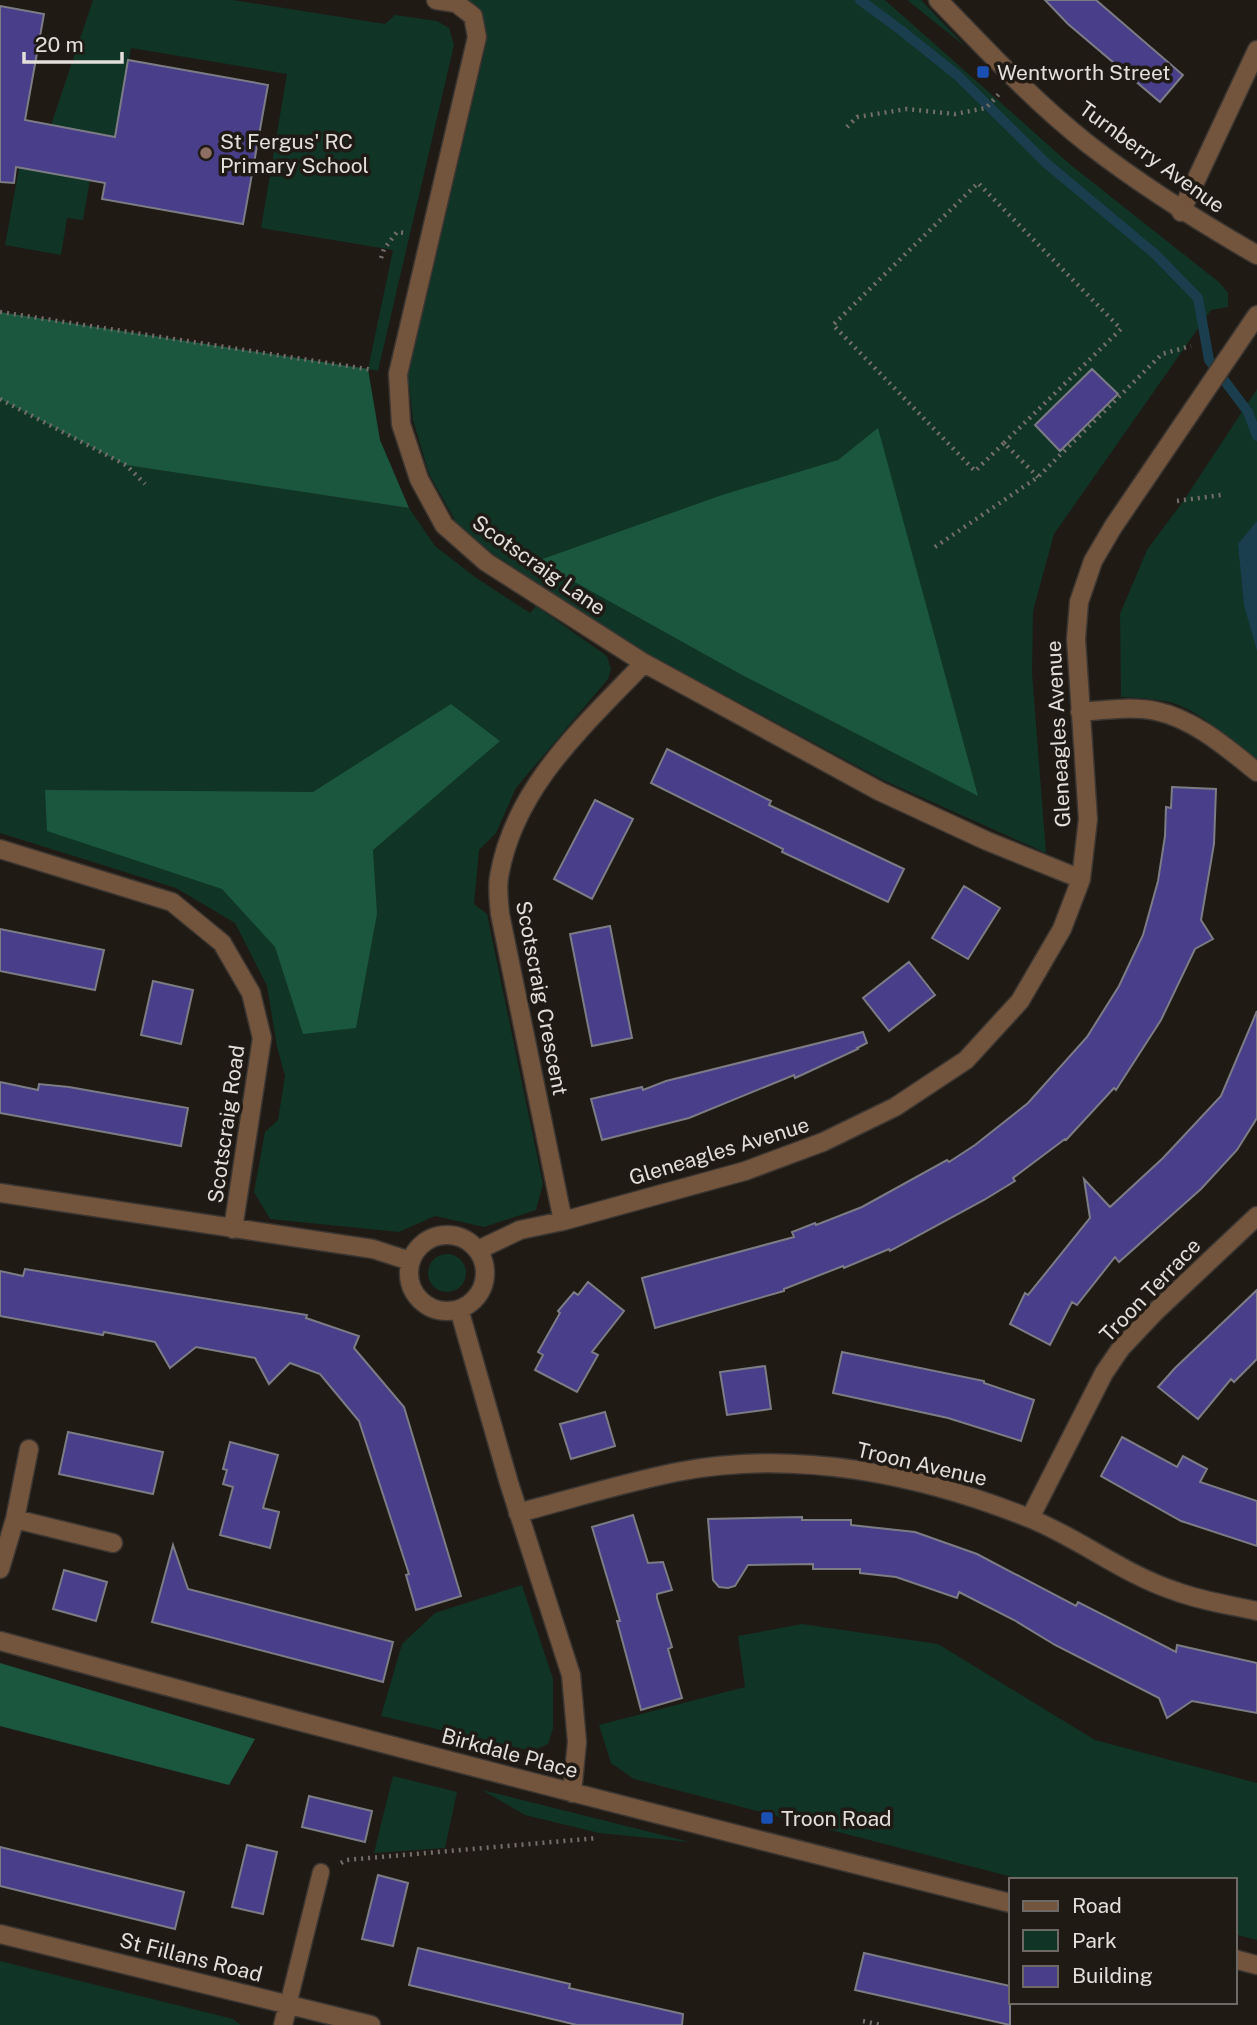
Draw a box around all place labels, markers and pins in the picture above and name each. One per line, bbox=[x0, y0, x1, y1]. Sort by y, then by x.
place label: Wentworth Street bbox=[997, 60, 1170, 85]
marker: Wentworth Street bbox=[975, 64, 991, 80]
place label: St Fergus' RC Primary School bbox=[220, 129, 369, 178]
marker: St Fergus' RC Primary School bbox=[198, 145, 214, 161]
place label: Troon Road bbox=[781, 1806, 892, 1831]
marker: Troon Road bbox=[759, 1810, 775, 1826]

